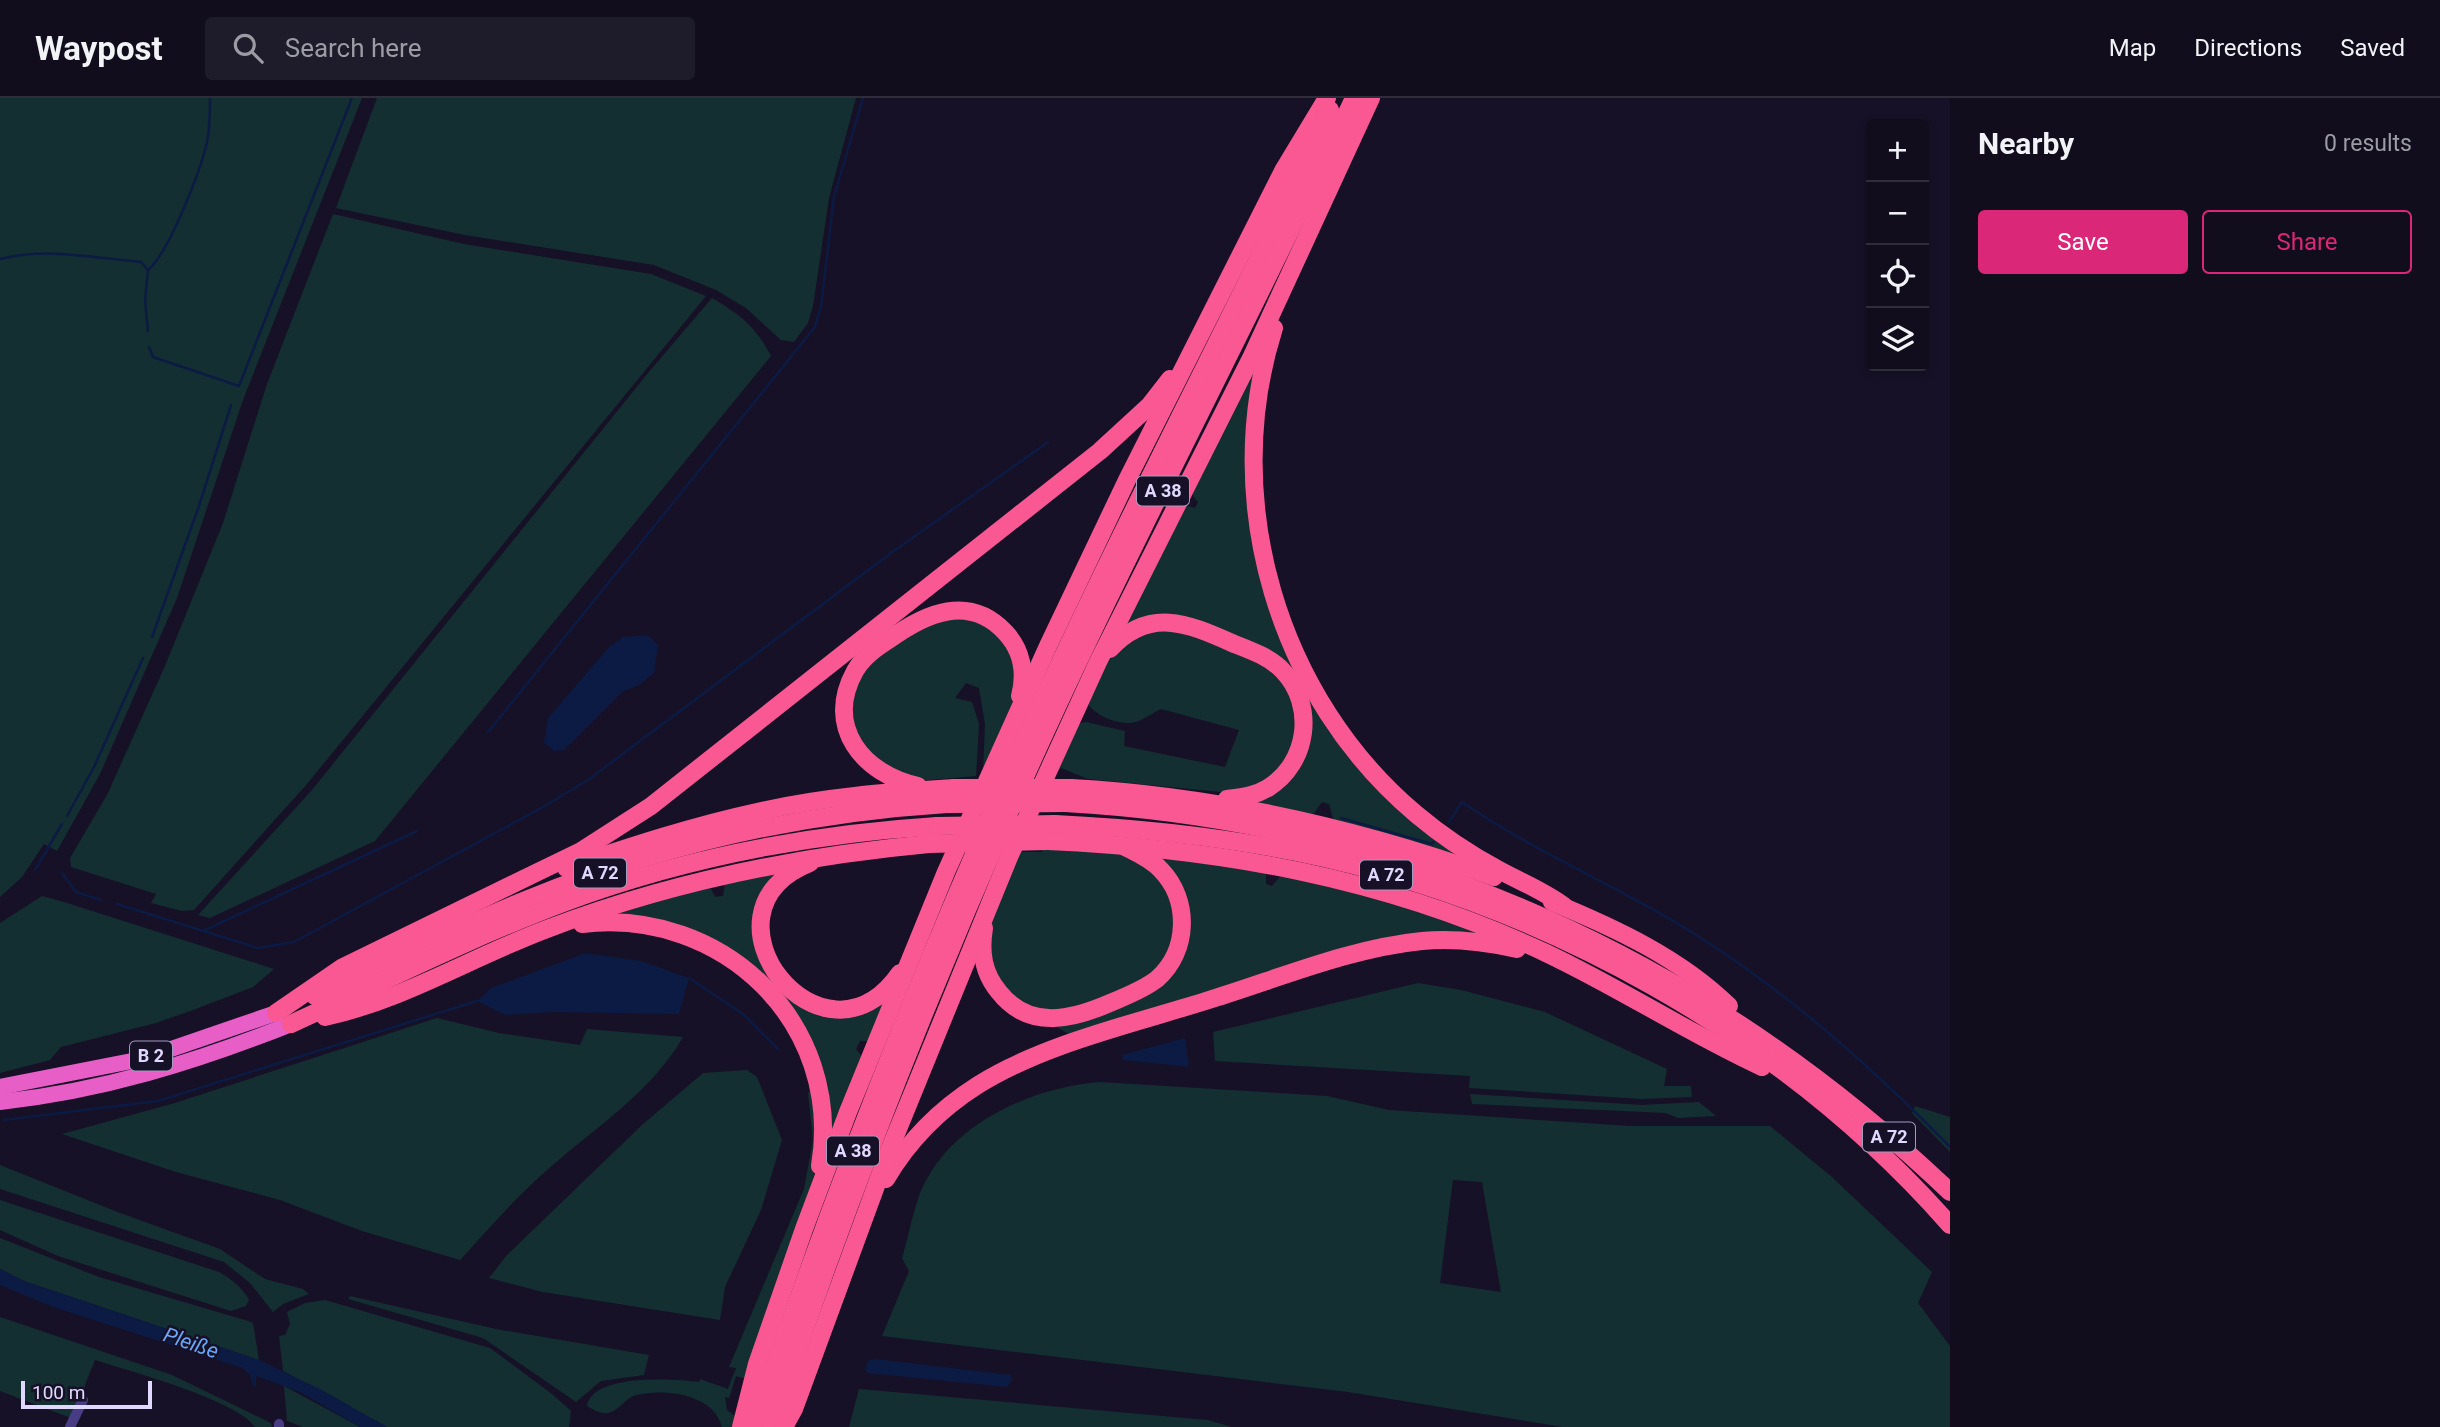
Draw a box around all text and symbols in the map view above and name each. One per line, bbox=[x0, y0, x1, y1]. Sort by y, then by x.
search box bbox=[205, 17, 695, 80]
text: Waypost bbox=[35, 29, 163, 68]
icon: search bbox=[229, 29, 267, 67]
text: Search here bbox=[285, 33, 421, 63]
text: Map bbox=[2109, 34, 2156, 62]
text: Directions bbox=[2194, 34, 2302, 62]
text: Saved bbox=[2340, 34, 2405, 62]
map controls bbox=[1866, 119, 1929, 371]
button: + bbox=[1866, 119, 1929, 182]
text: Nearby bbox=[1978, 126, 2074, 161]
text: 0 results bbox=[2324, 130, 2412, 157]
button: − bbox=[1866, 182, 1929, 245]
button: Save bbox=[1978, 210, 2188, 274]
button: Share bbox=[2202, 210, 2412, 274]
button: locate bbox=[1866, 245, 1929, 308]
button: layers bbox=[1866, 308, 1929, 371]
road number: A 38 bbox=[1137, 477, 1189, 506]
road number: A 72 bbox=[574, 858, 626, 888]
road number: A 72 bbox=[1360, 860, 1412, 890]
road number: B 2 bbox=[130, 1042, 172, 1071]
road number: A 72 bbox=[1863, 1122, 1915, 1152]
road number: A 38 bbox=[827, 1136, 879, 1166]
water label: Pleiße bbox=[160, 1322, 222, 1364]
scale bar bbox=[21, 1378, 152, 1410]
text: 100 m bbox=[32, 1381, 85, 1404]

